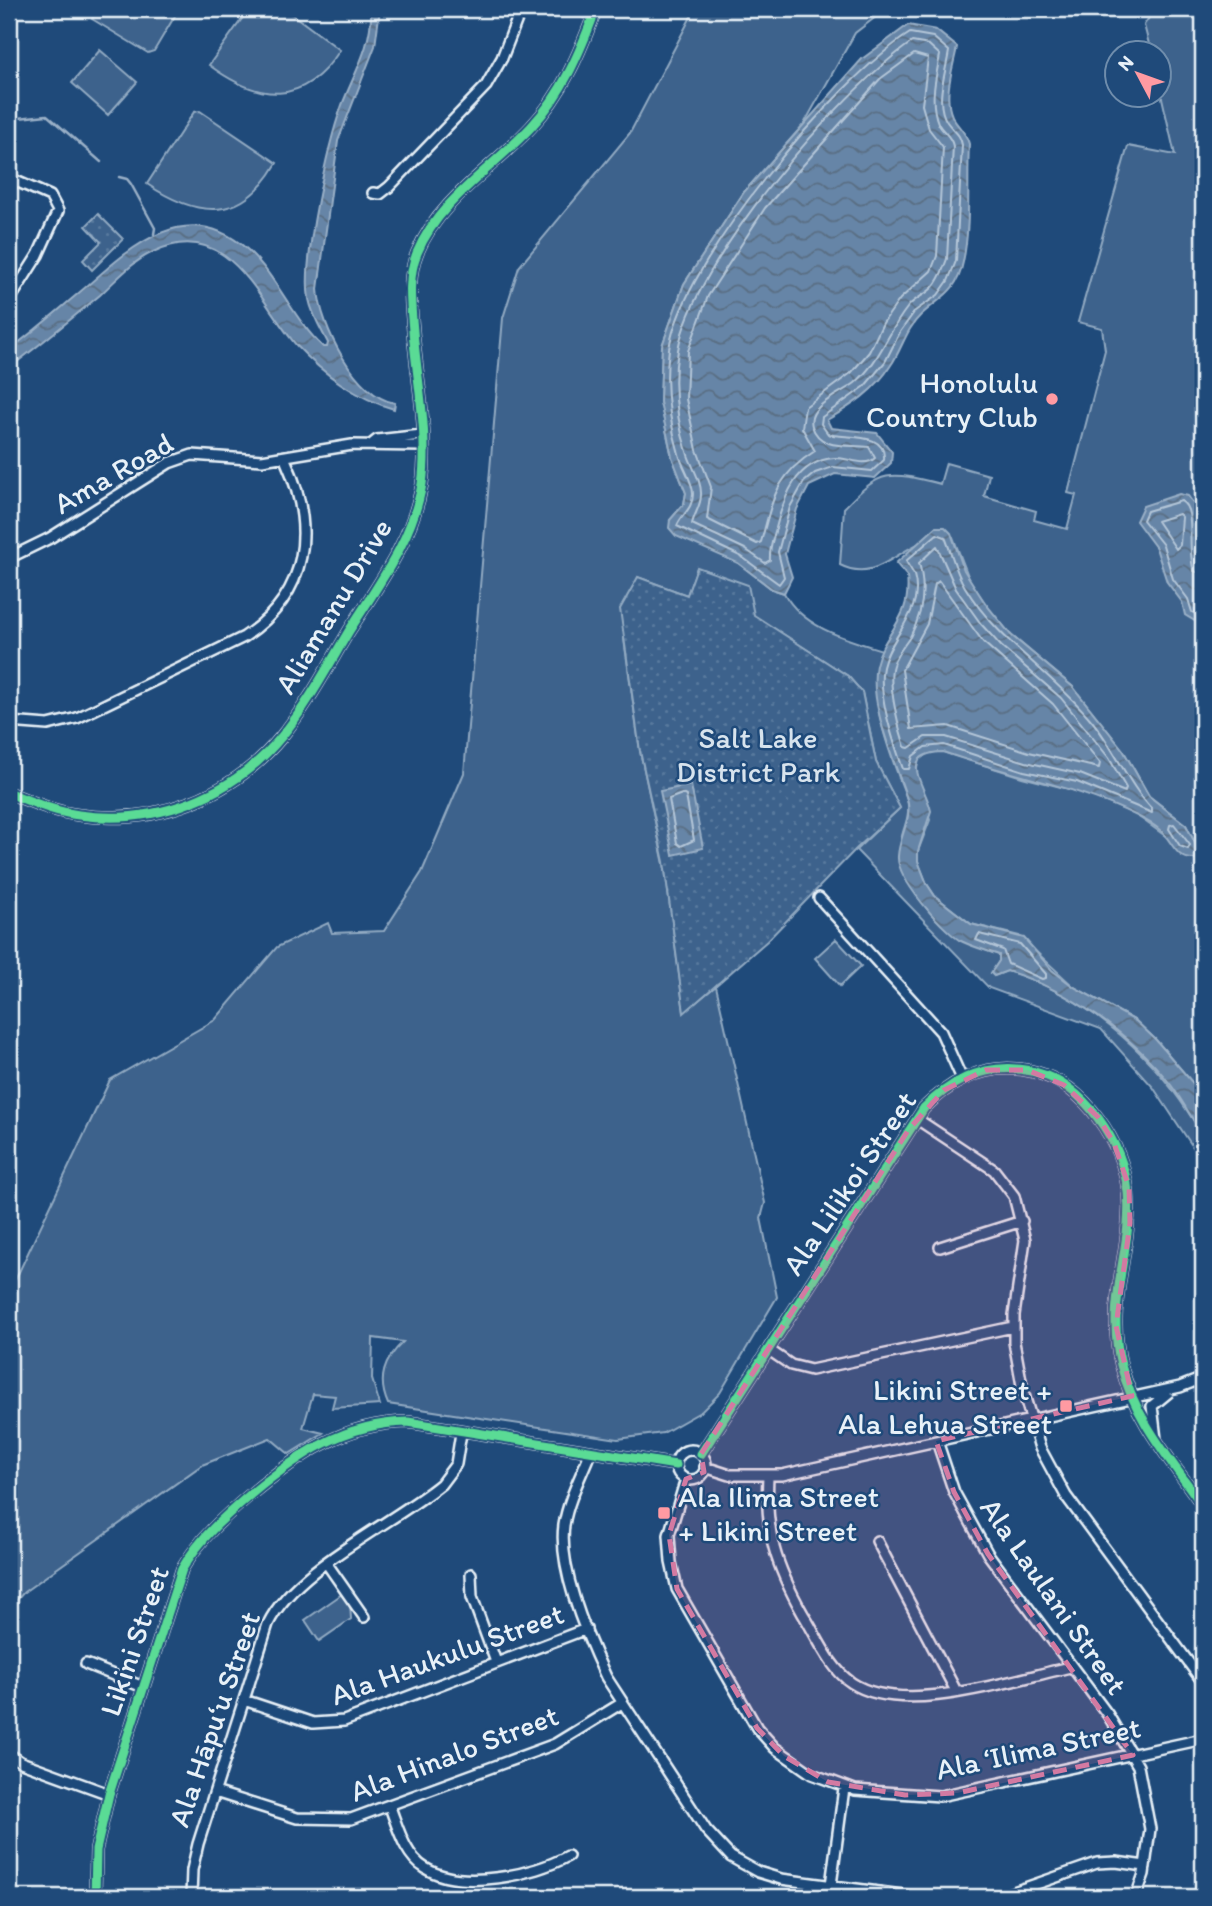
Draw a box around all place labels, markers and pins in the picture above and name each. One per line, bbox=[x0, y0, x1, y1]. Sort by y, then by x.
place label: Honolulu Country Club bbox=[866, 364, 1038, 435]
marker: Honolulu Country Club bbox=[1044, 391, 1060, 407]
place label: Likini Street + Ala Lehua Street bbox=[838, 1371, 1052, 1442]
marker: Likini Street + Ala Lehua Street bbox=[1058, 1398, 1074, 1414]
place label: Ala Ilima Street + Likini Street bbox=[678, 1478, 879, 1549]
marker: Ala Ilima Street + Likini Street bbox=[656, 1505, 672, 1521]

